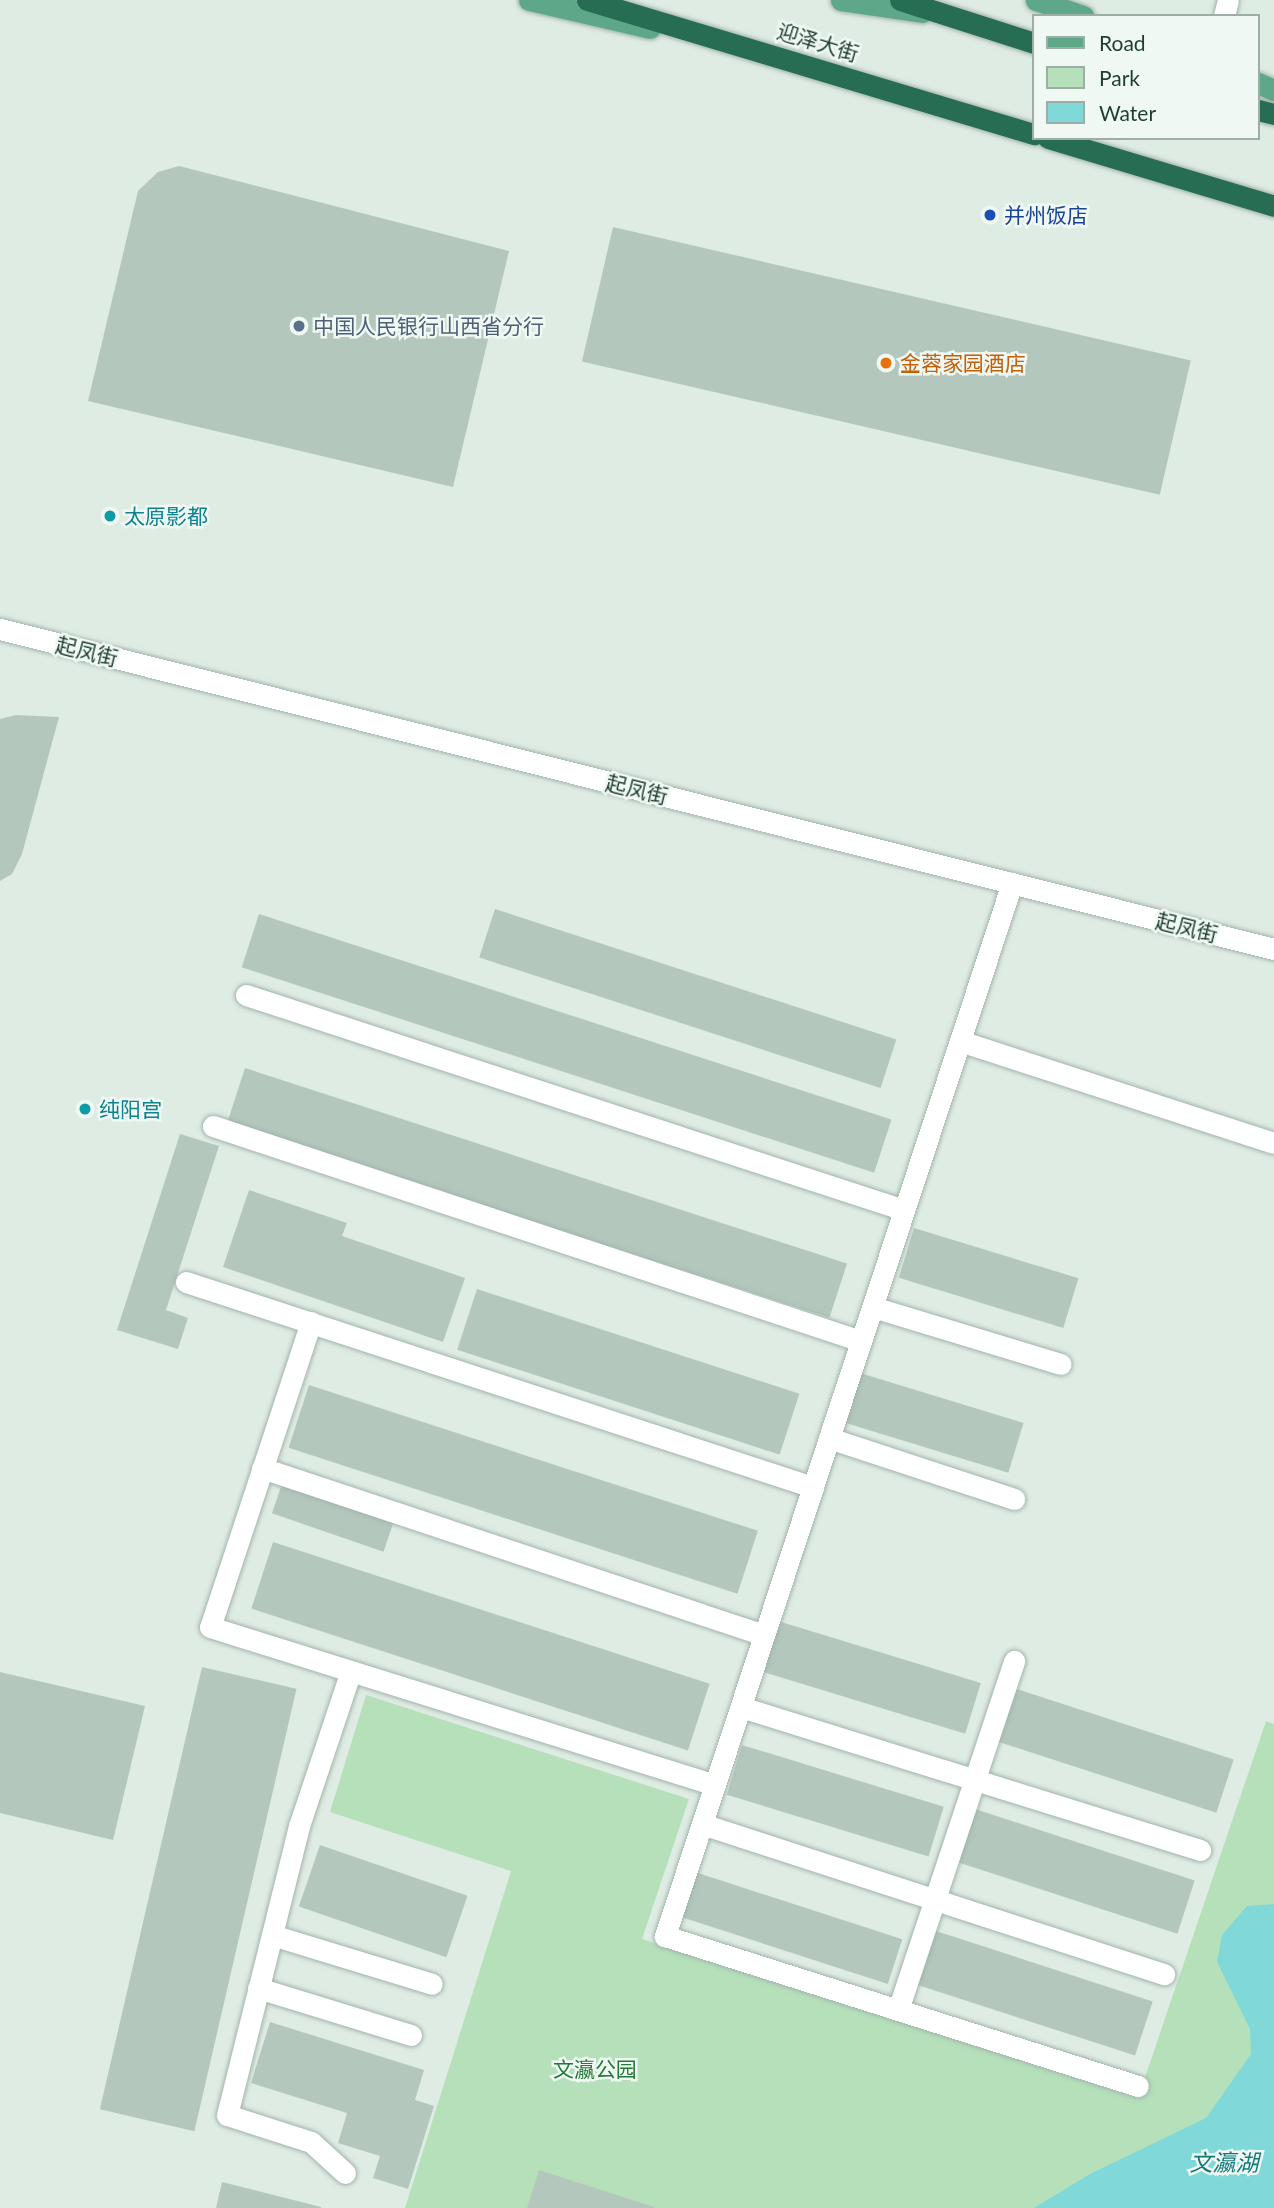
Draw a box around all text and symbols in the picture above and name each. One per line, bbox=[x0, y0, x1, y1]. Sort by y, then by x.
legend bbox=[1032, 14, 1260, 140]
street label: 迎泽大街 bbox=[774, 18, 862, 66]
text: Road bbox=[1099, 30, 1146, 55]
text: Park bbox=[1099, 65, 1140, 90]
text: Water bbox=[1099, 100, 1156, 125]
place label: 并州饭店 bbox=[1004, 202, 1088, 228]
marker: 并州饭店 bbox=[982, 207, 998, 223]
place label: 中国人民银行山西省分行 bbox=[313, 313, 544, 339]
marker: 中国人民银行山西省分行 bbox=[291, 318, 307, 334]
place label: 金蓉家园酒店 bbox=[900, 350, 1026, 376]
marker: 金蓉家园酒店 bbox=[878, 355, 894, 371]
place label: 太原影都 bbox=[124, 503, 208, 529]
marker: 太原影都 bbox=[102, 508, 118, 524]
street label: 起凤街 bbox=[53, 631, 121, 671]
street label: 起凤街 bbox=[603, 769, 671, 809]
street label: 起凤街 bbox=[1153, 907, 1221, 947]
place label: 纯阳宫 bbox=[99, 1096, 162, 1122]
marker: 纯阳宫 bbox=[77, 1101, 93, 1117]
park label: 文瀛公园 bbox=[553, 2056, 637, 2082]
water label: 文瀛湖 bbox=[1190, 2148, 1258, 2176]

